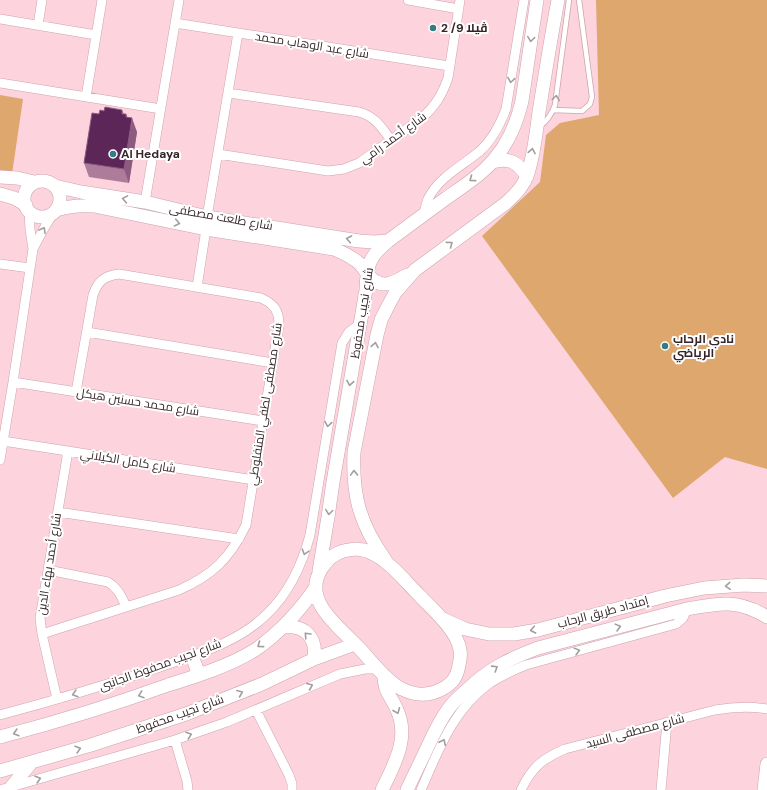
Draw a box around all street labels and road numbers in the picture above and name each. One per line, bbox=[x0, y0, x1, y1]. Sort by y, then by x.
street label: شارع عبد الوهاب محمد bbox=[254, 28, 370, 62]
street label: شارع أحمد رامي bbox=[356, 108, 431, 169]
street label: شارع طلعت مصطفى bbox=[168, 200, 274, 234]
street label: شارع نجيب محفوظ bbox=[347, 266, 377, 360]
street label: شارع مصطفى لطفي المنفلوطي bbox=[244, 321, 288, 487]
street label: شارع محمد حسنين هيكل bbox=[75, 384, 201, 420]
street label: شارع كامل الكيلاني bbox=[79, 446, 177, 478]
street label: شارع أحمد بهاء الدين bbox=[33, 512, 65, 616]
street label: إمتداد طريق الرحاب bbox=[556, 592, 650, 632]
street label: شارع نجيب محفوظ الجانبى bbox=[97, 635, 223, 695]
street label: شارع نجيب محفوظ bbox=[134, 691, 226, 737]
street label: شارع مصطفى السيد bbox=[584, 710, 686, 752]

